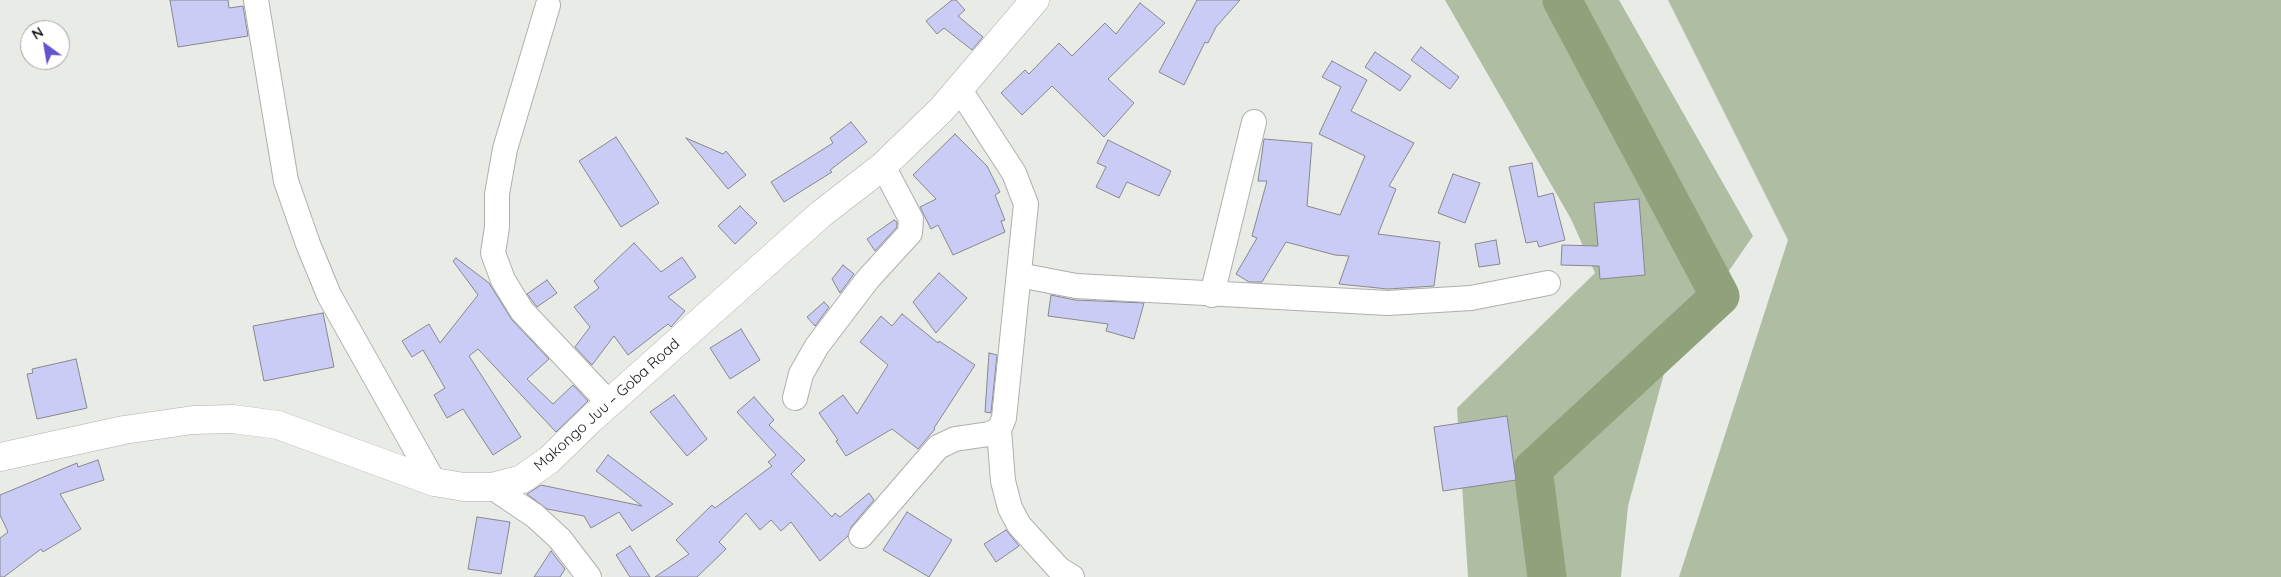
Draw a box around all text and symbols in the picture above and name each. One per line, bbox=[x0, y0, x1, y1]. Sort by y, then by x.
north arrow bbox=[20, 20, 70, 70]
text: N bbox=[28, 23, 47, 43]
street label: Makongo Juu – Goba Road bbox=[531, 335, 683, 475]

